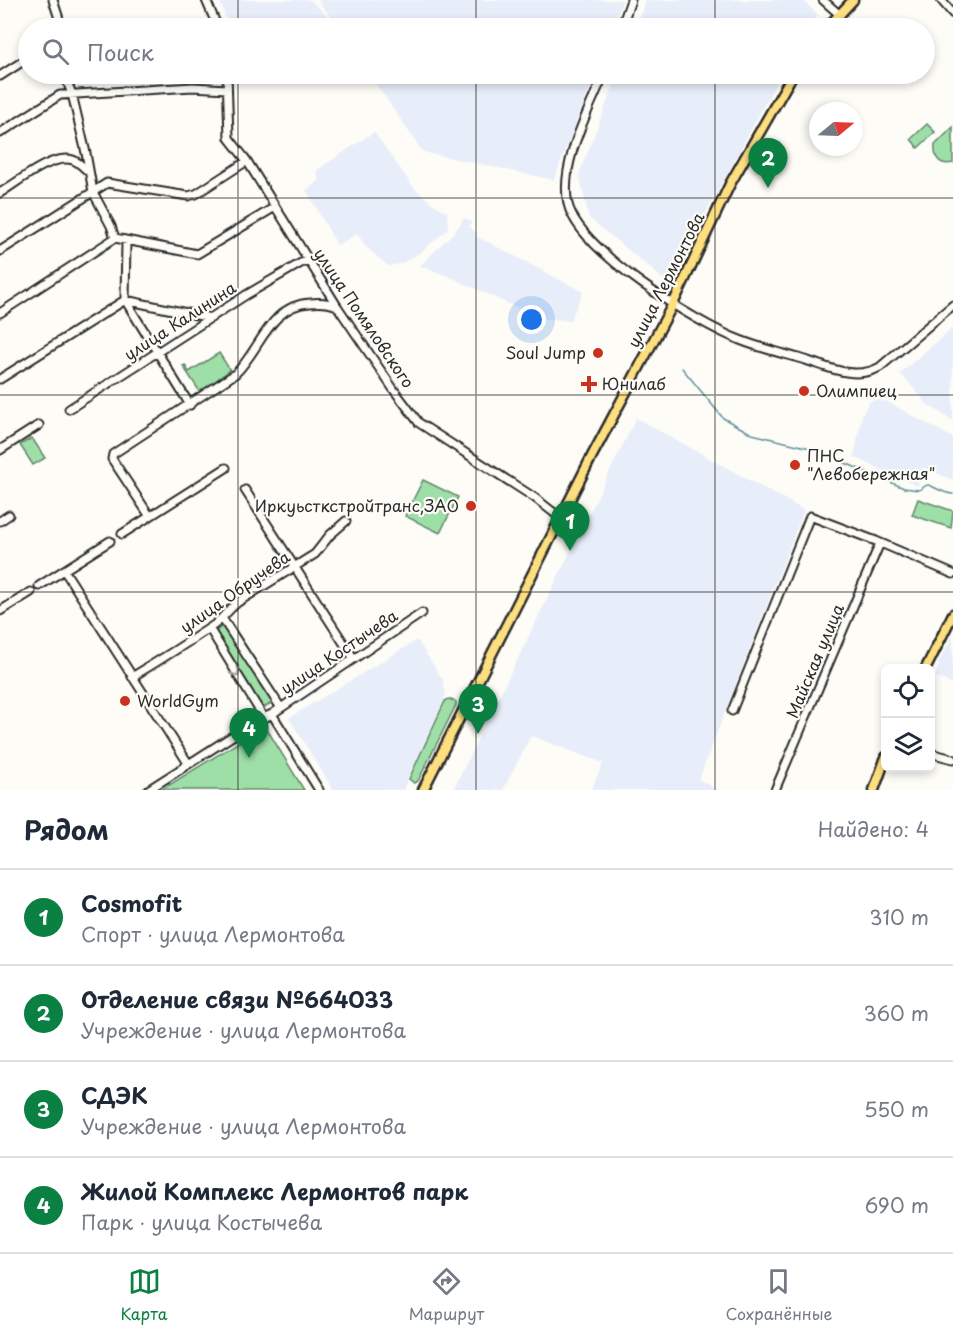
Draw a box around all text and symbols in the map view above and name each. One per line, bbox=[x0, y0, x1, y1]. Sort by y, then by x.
search box bbox=[18, 18, 935, 84]
icon: search bbox=[39, 35, 72, 68]
text: Поиск bbox=[87, 35, 154, 68]
north arrow bbox=[809, 102, 863, 156]
pin: 2 bbox=[748, 138, 788, 188]
street label: улица Лермонтова bbox=[621, 208, 710, 351]
street label: улица Помяловского bbox=[309, 243, 421, 392]
street label: улица Калинина bbox=[119, 275, 240, 365]
your location bbox=[517, 305, 546, 334]
place label: Soul Jump bbox=[505, 340, 586, 364]
marker: Soul Jump bbox=[591, 346, 605, 360]
place label: Юнилаб bbox=[602, 371, 666, 395]
marker: Юнилаб bbox=[580, 375, 598, 393]
place label: Олимпиец bbox=[816, 378, 897, 402]
marker: Олимпиец bbox=[797, 384, 811, 398]
place label: ПНС "Левобережная" bbox=[807, 443, 935, 485]
marker: ПНС "Левобережная" bbox=[788, 458, 802, 472]
place label: Иркуьсткстройтранс,ЗАО bbox=[255, 493, 459, 517]
marker: Иркуьсткстройтранс,ЗАО bbox=[464, 499, 478, 513]
pin: 1 bbox=[550, 502, 590, 551]
street label: улица Обручева bbox=[175, 544, 294, 638]
street label: Майская улица bbox=[779, 600, 849, 721]
street label: улица Костычева bbox=[275, 603, 402, 699]
map controls bbox=[881, 664, 935, 772]
button: locate bbox=[881, 664, 935, 718]
one-way arrow bbox=[228, 667, 239, 678]
pin: 3 bbox=[458, 684, 498, 734]
place label: WorldGym bbox=[137, 688, 219, 712]
marker: WorldGym bbox=[118, 694, 132, 708]
pin: 4 bbox=[230, 708, 268, 758]
button: layers bbox=[881, 718, 935, 772]
text: Рядом bbox=[24, 810, 109, 849]
text: Найдено: 4 bbox=[818, 814, 929, 844]
text: Cosmofit bbox=[81, 886, 182, 919]
text: 1 bbox=[39, 902, 48, 932]
text: 310 m bbox=[869, 902, 929, 932]
text: Спорт · улица Лермонтова bbox=[81, 919, 345, 949]
text: Отделение связи №664033 bbox=[81, 982, 393, 1015]
text: 2 bbox=[36, 998, 51, 1028]
text: 360 m bbox=[863, 998, 929, 1028]
text: Учреждение · улица Лермонтова bbox=[81, 1015, 406, 1045]
text: СДЭК bbox=[81, 1078, 148, 1111]
text: 3 bbox=[37, 1094, 50, 1124]
text: 550 m bbox=[864, 1094, 929, 1124]
text: Учреждение · улица Лермонтова bbox=[81, 1111, 406, 1141]
text: Жилой Комплекс Лермонтов парк bbox=[81, 1174, 468, 1207]
text: 4 bbox=[37, 1190, 50, 1220]
text: 690 m bbox=[865, 1190, 929, 1220]
text: Парк · улица Костычева bbox=[81, 1207, 322, 1237]
tab: Карта bbox=[121, 1265, 168, 1325]
tab: Маршрут bbox=[409, 1265, 484, 1325]
tab: Сохранённые bbox=[725, 1265, 832, 1325]

